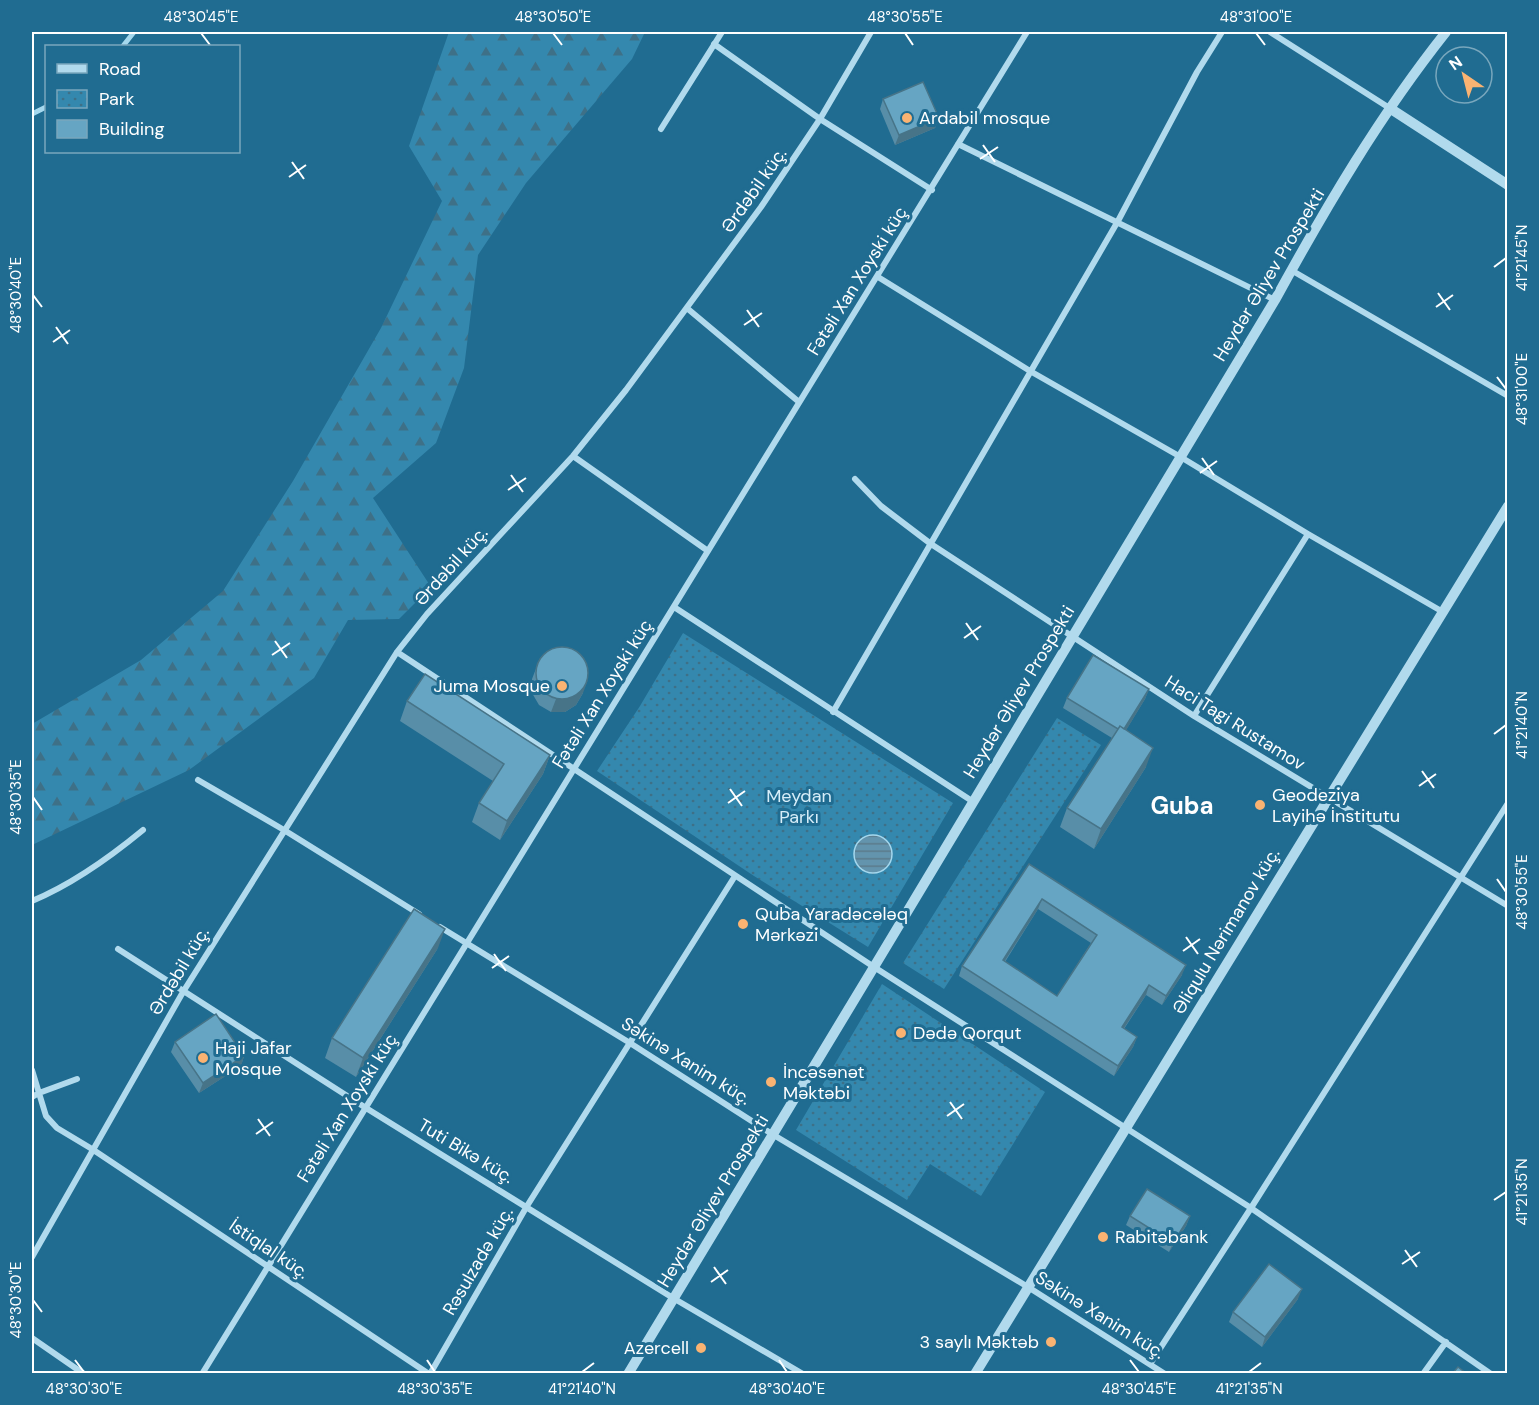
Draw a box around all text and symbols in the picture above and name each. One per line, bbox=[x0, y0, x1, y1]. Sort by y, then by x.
text: 48°30'45"E bbox=[164, 7, 238, 27]
text: 48°30'50"E bbox=[515, 7, 591, 27]
text: 48°30'55"E bbox=[867, 7, 943, 27]
text: 48°31'00"E bbox=[1220, 7, 1292, 27]
legend bbox=[45, 45, 240, 153]
north arrow bbox=[1434, 45, 1494, 105]
text: N bbox=[1445, 51, 1466, 75]
text: Road bbox=[99, 57, 141, 81]
text: Park bbox=[99, 87, 135, 111]
place label: Ardabil mosque bbox=[919, 106, 1050, 130]
marker: Ardabil mosque bbox=[900, 111, 914, 125]
text: Building bbox=[99, 117, 164, 141]
street label: Ərdəbil küç. bbox=[716, 143, 792, 237]
street label: Heydər Əliyev Prospekti bbox=[1208, 184, 1330, 366]
street label: Fətəli Xan Xoyski küç bbox=[801, 202, 913, 360]
text: 41°21'45"N bbox=[1512, 225, 1532, 291]
text: 48°30'40"E bbox=[6, 257, 26, 333]
text: 48°31'00"E bbox=[1512, 353, 1532, 425]
street label: Ərdəbil küç. bbox=[409, 521, 493, 611]
street label: Heydər Əliyev Prospekti bbox=[958, 601, 1080, 783]
street label: Fətəli Xan Xoyski küç bbox=[546, 615, 658, 773]
street label: Haci Tagi Rustamov bbox=[1160, 670, 1310, 776]
place label: Juma Mosque bbox=[433, 674, 550, 698]
marker: Juma Mosque bbox=[555, 679, 569, 693]
text: 41°21'40"N bbox=[1512, 691, 1532, 759]
text: 48°30'35"E bbox=[6, 759, 26, 835]
place label: Geodeziya Layihə İnstitutu bbox=[1272, 783, 1400, 828]
park label: Meydan Parkı bbox=[766, 784, 832, 829]
district label: Guba bbox=[1150, 790, 1214, 821]
marker: Geodeziya Layihə İnstitutu bbox=[1253, 798, 1267, 812]
street label: Əliqulu Nərimanov küç. bbox=[1167, 843, 1285, 1019]
text: 48°30'55"E bbox=[1512, 854, 1532, 930]
place label: Quba Yaradəcələq Mərkəzi bbox=[755, 902, 908, 947]
marker: Quba Yaradəcələq Mərkəzi bbox=[736, 917, 750, 931]
street label: Ərdəbil küç. bbox=[143, 922, 215, 1020]
street label: Səkinə Xanim küç. bbox=[617, 1012, 755, 1110]
place label: Dədə Qorqut bbox=[913, 1021, 1022, 1045]
marker: Dədə Qorqut bbox=[894, 1026, 908, 1040]
street label: Fətəli Xan Xoyski küç bbox=[291, 1029, 403, 1187]
place label: Haji Jafar Mosque bbox=[215, 1036, 292, 1081]
marker: Haji Jafar Mosque bbox=[196, 1051, 210, 1065]
place label: İncəsənət Məktəbi bbox=[783, 1060, 865, 1105]
marker: İncəsənət Məktəbi bbox=[764, 1075, 778, 1089]
street label: Heydər Əliyev Prospekti bbox=[652, 1110, 774, 1292]
street label: Tuti Bikə küç. bbox=[414, 1113, 518, 1189]
text: 41°21'35"N bbox=[1512, 1158, 1532, 1226]
street label: Rəsulzadə küç. bbox=[437, 1202, 519, 1320]
street label: İstiqlal küç. bbox=[224, 1214, 314, 1284]
place label: Rabitəbank bbox=[1115, 1225, 1208, 1249]
marker: Rabitəbank bbox=[1096, 1230, 1110, 1244]
text: 48°30'30"E bbox=[6, 1262, 26, 1338]
street label: Səkinə Xanim küç. bbox=[1031, 1266, 1169, 1364]
place label: 3 saylı Məktəb bbox=[919, 1330, 1039, 1354]
marker: 3 saylı Məktəb bbox=[1044, 1335, 1058, 1349]
place label: Azercell bbox=[624, 1336, 689, 1360]
marker: Azercell bbox=[694, 1341, 708, 1355]
text: 48°30'30"E bbox=[46, 1379, 122, 1399]
text: 48°30'35"E bbox=[397, 1379, 473, 1399]
text: 41°21'40"N bbox=[548, 1379, 616, 1399]
text: 48°30'40"E bbox=[749, 1379, 825, 1399]
text: 48°30'45"E bbox=[1102, 1379, 1176, 1399]
text: 41°21'35"N bbox=[1215, 1379, 1283, 1399]

